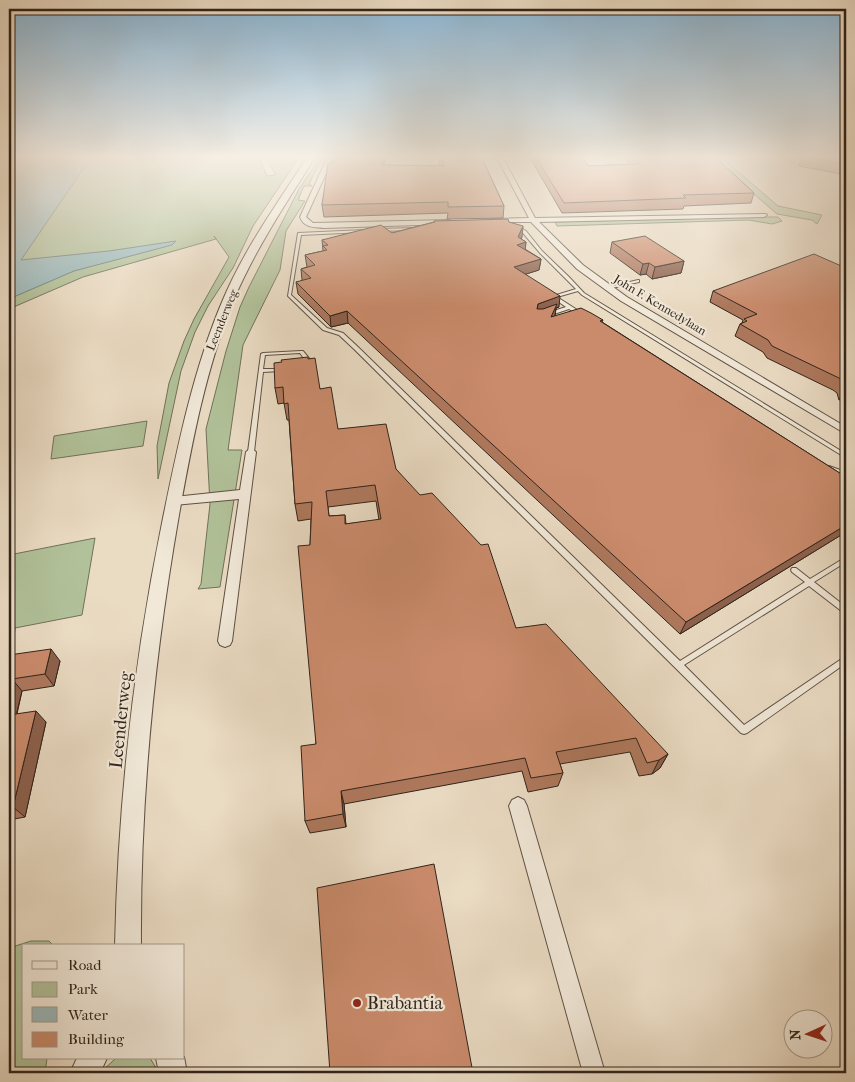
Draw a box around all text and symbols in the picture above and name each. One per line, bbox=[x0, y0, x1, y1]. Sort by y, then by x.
street label: John F. Kennedylaan bbox=[610, 271, 709, 338]
street label: Leenderweg bbox=[203, 287, 241, 353]
street label: Leenderweg bbox=[105, 670, 137, 769]
legend bbox=[22, 944, 185, 1060]
text: Road bbox=[68, 956, 102, 974]
text: Park bbox=[68, 980, 98, 998]
place label: Brabantia bbox=[367, 993, 443, 1014]
marker: Brabantia bbox=[351, 997, 363, 1009]
text: Water bbox=[67, 1006, 108, 1024]
north arrow bbox=[782, 1010, 832, 1060]
text: N bbox=[787, 1029, 804, 1040]
text: Building bbox=[68, 1030, 125, 1048]

